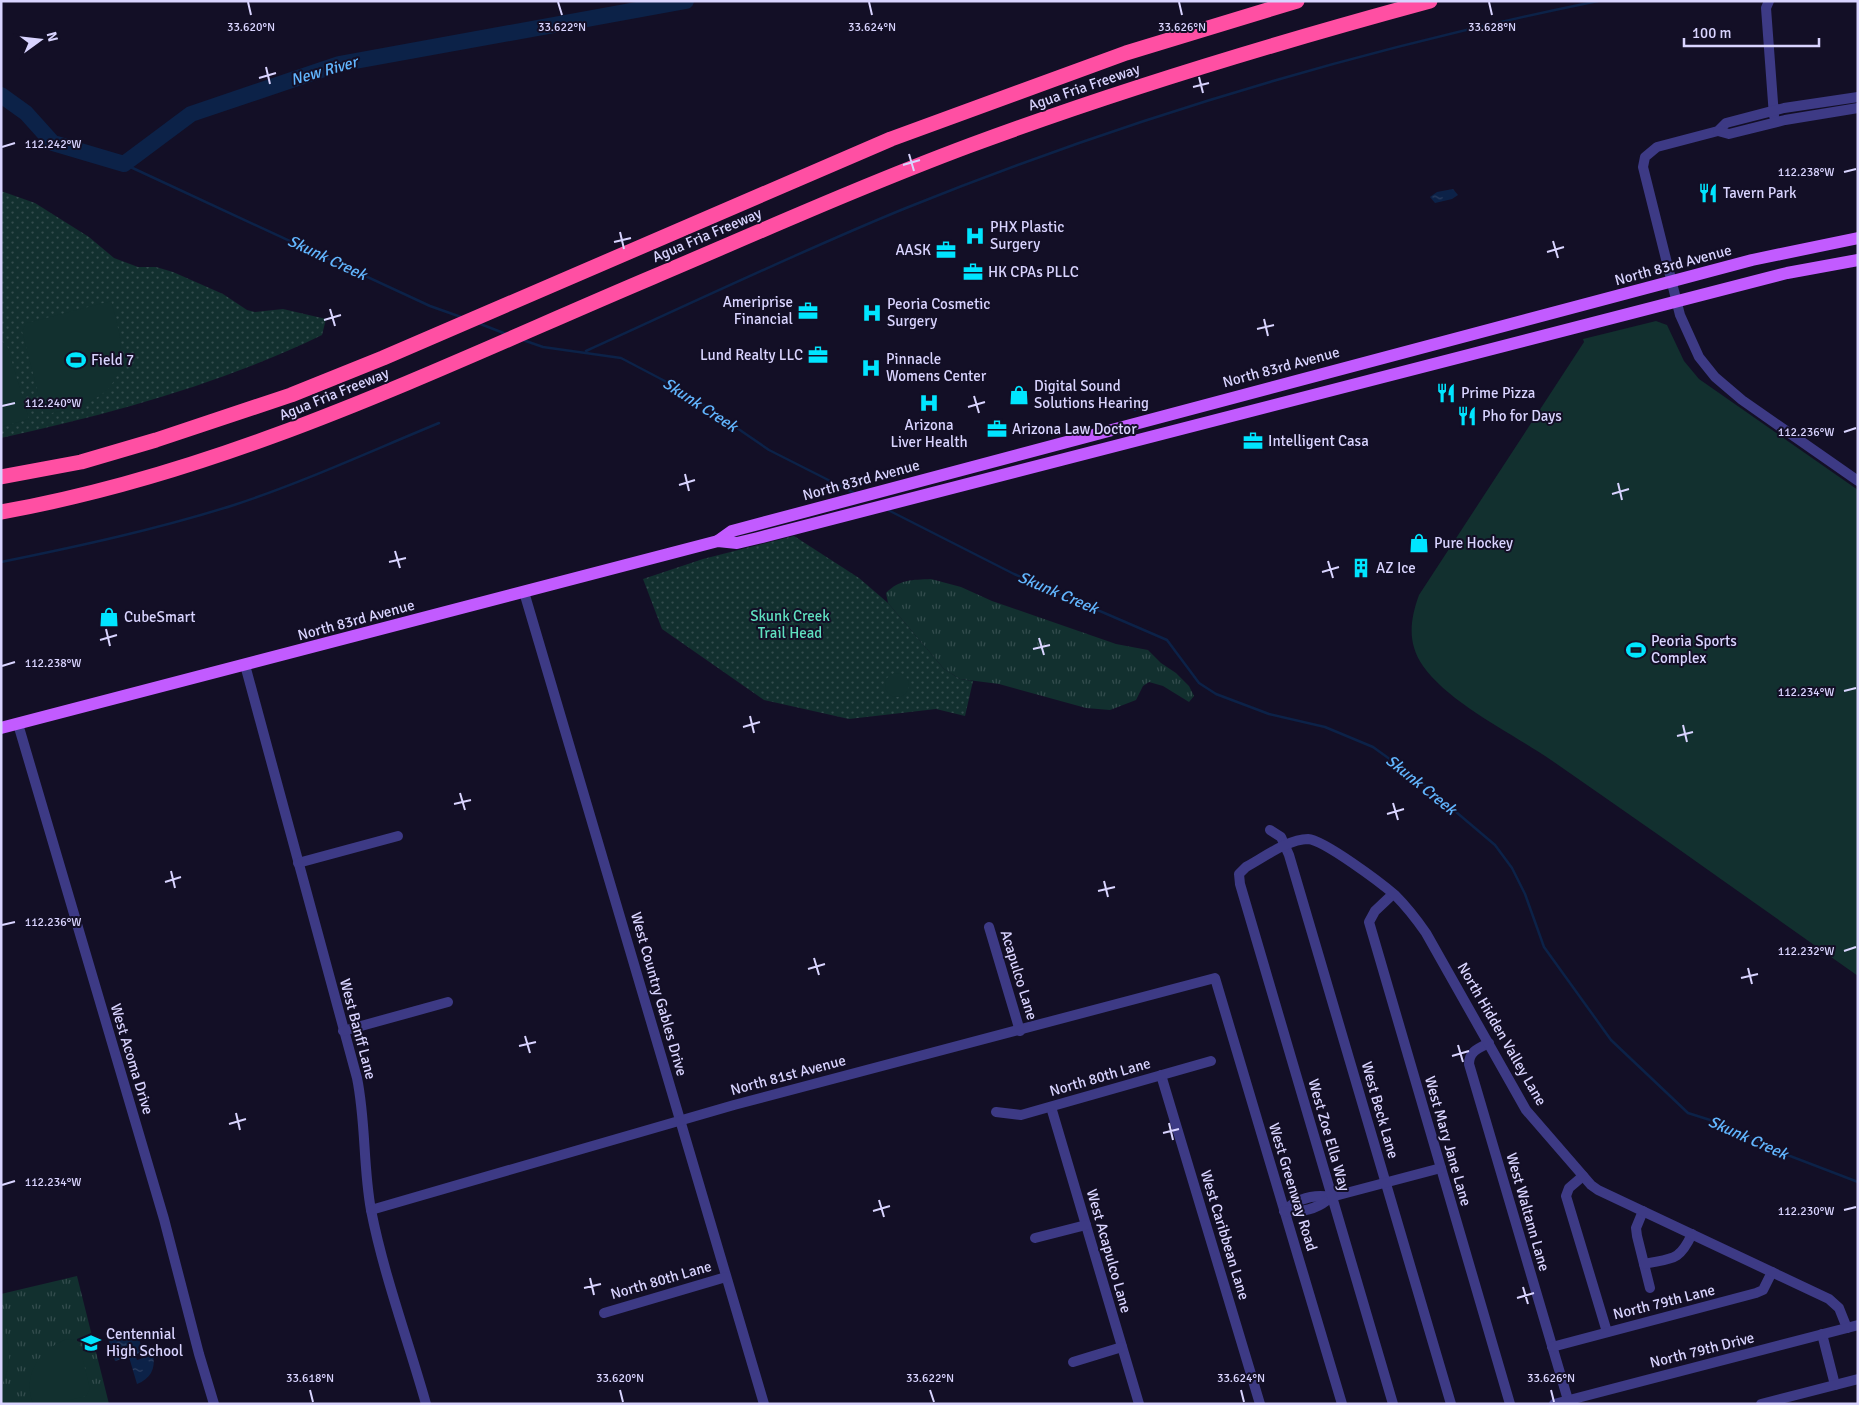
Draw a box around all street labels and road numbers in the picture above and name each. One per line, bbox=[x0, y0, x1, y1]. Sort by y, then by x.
street label: Agua Fria Freeway bbox=[1026, 59, 1142, 115]
street label: Agua Fria Freeway bbox=[650, 204, 764, 266]
street label: North 83rd Avenue bbox=[1613, 241, 1733, 289]
street label: North 83rd Avenue bbox=[1221, 343, 1341, 391]
street label: Agua Fria Freeway bbox=[276, 364, 392, 424]
street label: North 83rd Avenue bbox=[801, 456, 921, 504]
street label: North 83rd Avenue bbox=[296, 596, 416, 644]
street label: West Country Gables Drive bbox=[627, 910, 691, 1078]
street label: Acapulco Lane bbox=[997, 928, 1041, 1022]
street label: North Hidden Valley Lane bbox=[1454, 959, 1550, 1109]
street label: West Banff Lane bbox=[336, 977, 380, 1081]
street label: West Acoma Drive bbox=[107, 1001, 157, 1117]
street label: North 81st Avenue bbox=[728, 1051, 848, 1099]
street label: North 80th Lane bbox=[1047, 1054, 1153, 1100]
street label: West Beck Lane bbox=[1358, 1059, 1402, 1161]
street label: West Mary Jane Lane bbox=[1421, 1074, 1475, 1208]
street label: West Zoe Ella Way bbox=[1304, 1077, 1354, 1193]
street label: West Greenway Road bbox=[1265, 1121, 1321, 1253]
street label: West Waltann Lane bbox=[1503, 1151, 1553, 1273]
street label: West Caribbean Lane bbox=[1197, 1168, 1253, 1302]
street label: West Acapulco Lane bbox=[1083, 1187, 1135, 1315]
street label: North 80th Lane bbox=[608, 1257, 714, 1303]
street label: North 79th Lane bbox=[1611, 1281, 1717, 1323]
street label: North 79th Drive bbox=[1648, 1328, 1756, 1372]

